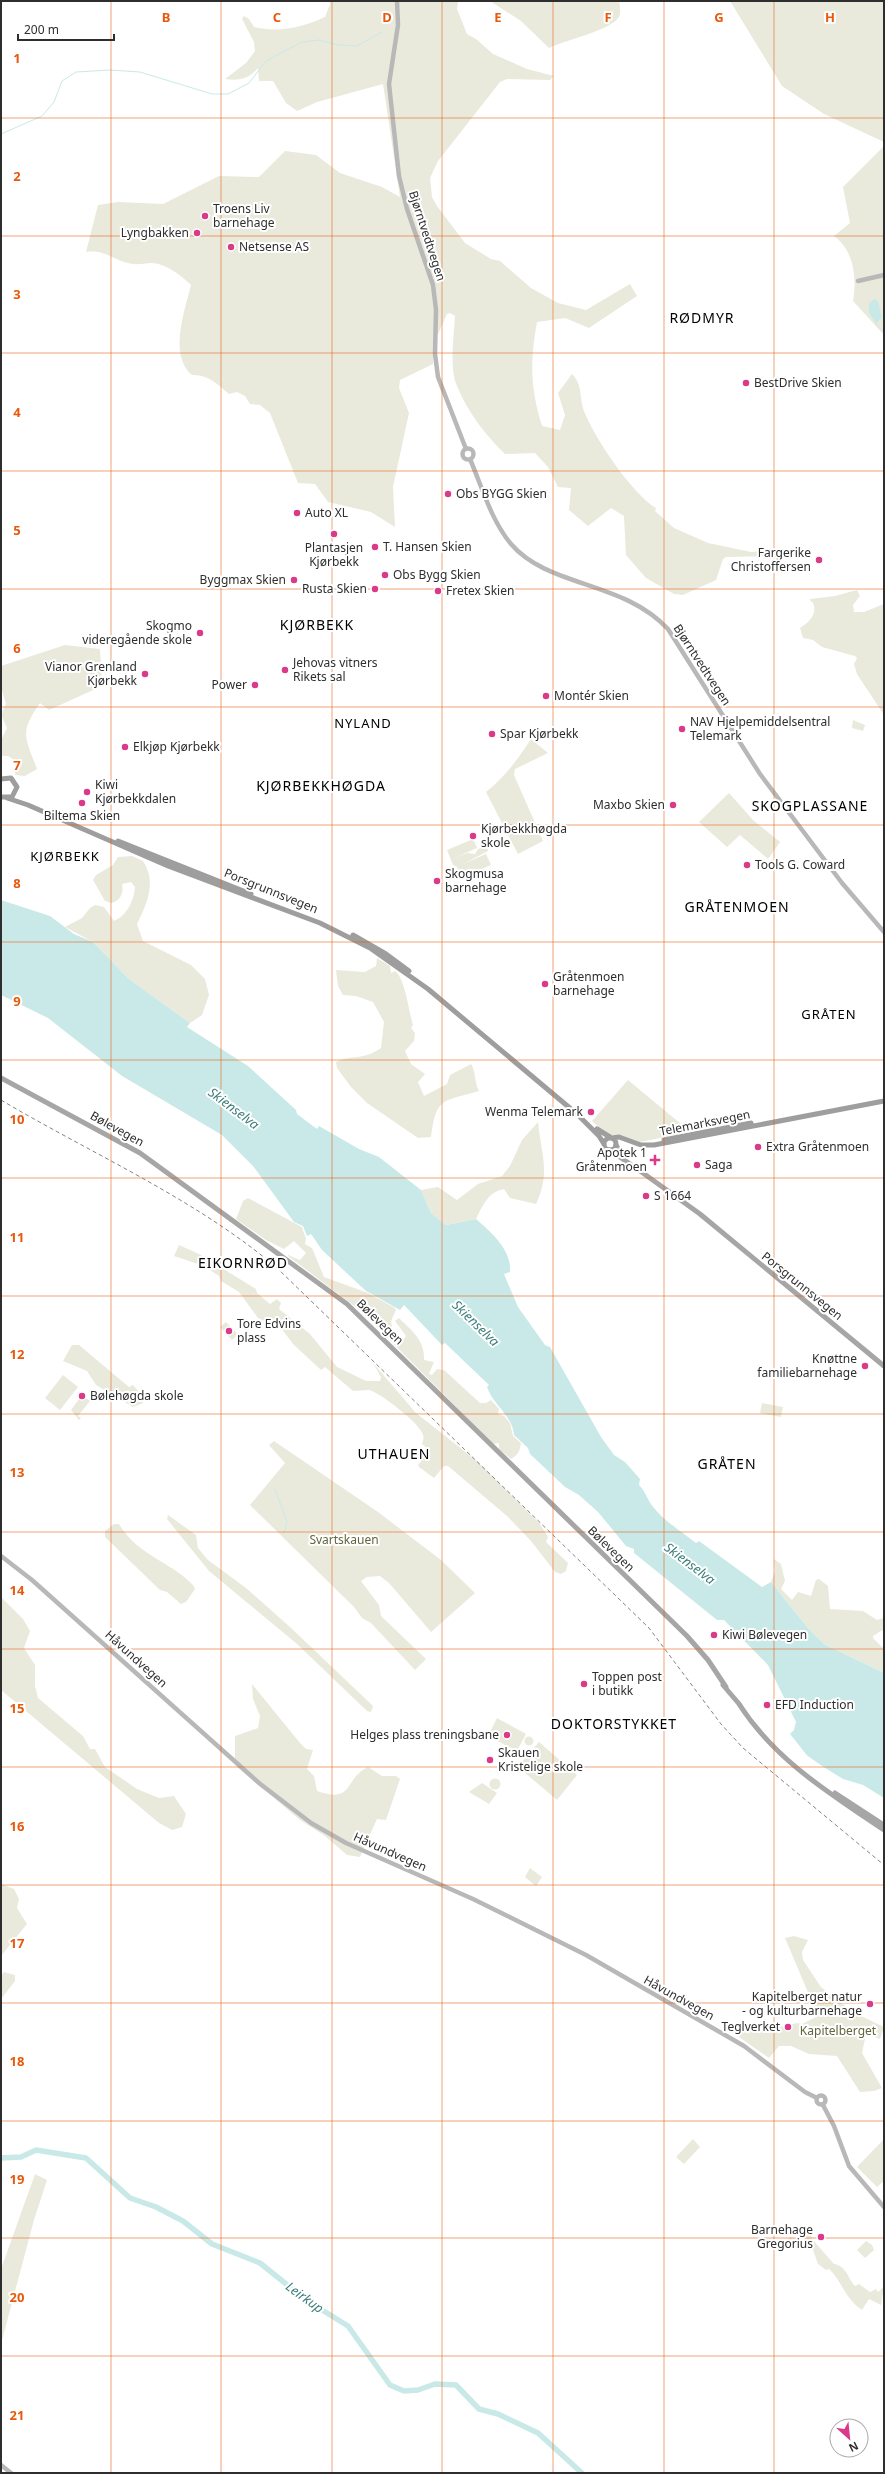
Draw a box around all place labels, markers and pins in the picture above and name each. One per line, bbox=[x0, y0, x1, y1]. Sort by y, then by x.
place label: Troens Liv barnehage bbox=[213, 200, 275, 231]
marker: Troens Liv barnehage bbox=[200, 211, 210, 221]
place label: Lyngbakken bbox=[121, 224, 189, 241]
marker: Lyngbakken bbox=[192, 228, 202, 238]
place label: Netsense AS bbox=[239, 238, 309, 255]
marker: Netsense AS bbox=[226, 242, 236, 252]
place label: BestDrive Skien bbox=[754, 374, 842, 391]
marker: BestDrive Skien bbox=[741, 378, 751, 388]
place label: Obs BYGG Skien bbox=[456, 485, 547, 502]
marker: Obs BYGG Skien bbox=[443, 489, 453, 499]
place label: Auto XL bbox=[305, 504, 348, 521]
marker: Auto XL bbox=[292, 508, 302, 518]
marker: Plantasjen Kjørbekk bbox=[329, 529, 339, 539]
place label: T. Hansen Skien bbox=[383, 538, 472, 555]
place label: Plantasjen Kjørbekk bbox=[305, 539, 363, 570]
marker: T. Hansen Skien bbox=[370, 542, 380, 552]
place label: Fargerike Christoffersen bbox=[731, 544, 811, 575]
marker: Fargerike Christoffersen bbox=[814, 555, 824, 565]
place label: Obs Bygg Skien bbox=[393, 566, 481, 583]
marker: Obs Bygg Skien bbox=[380, 570, 390, 580]
place label: Byggmax Skien bbox=[200, 571, 286, 588]
marker: Byggmax Skien bbox=[289, 575, 299, 585]
place label: Rusta Skien bbox=[302, 580, 367, 597]
place label: Fretex Skien bbox=[446, 582, 514, 599]
marker: Rusta Skien bbox=[370, 584, 380, 594]
marker: Fretex Skien bbox=[433, 586, 443, 596]
place label: Skogmo videregående skole bbox=[82, 617, 192, 648]
marker: Skogmo videregående skole bbox=[195, 628, 205, 638]
place label: Jehovas vitners Rikets sal bbox=[292, 654, 378, 685]
place label: Vianor Grenland Kjørbekk bbox=[45, 658, 138, 689]
marker: Jehovas vitners Rikets sal bbox=[280, 665, 290, 675]
marker: Vianor Grenland Kjørbekk bbox=[140, 669, 150, 679]
place label: Power bbox=[212, 676, 247, 693]
marker: Power bbox=[250, 680, 260, 690]
place label: Montér Skien bbox=[554, 687, 629, 704]
marker: Montér Skien bbox=[541, 691, 551, 701]
place label: NAV Hjelpemiddelsentral Telemark bbox=[690, 713, 830, 744]
marker: NAV Hjelpemiddelsentral Telemark bbox=[677, 724, 687, 734]
place label: Spar Kjørbekk bbox=[500, 725, 579, 742]
marker: Spar Kjørbekk bbox=[487, 729, 497, 739]
place label: Elkjøp Kjørbekk bbox=[133, 738, 220, 755]
marker: Elkjøp Kjørbekk bbox=[120, 742, 130, 752]
place label: Kiwi Kjørbekkdalen bbox=[95, 776, 176, 807]
marker: Kiwi Kjørbekkdalen bbox=[82, 787, 92, 797]
place label: Maxbo Skien bbox=[593, 796, 665, 813]
marker: Biltema Skien bbox=[77, 798, 87, 808]
marker: Maxbo Skien bbox=[668, 800, 678, 810]
place label: Biltema Skien bbox=[44, 807, 120, 824]
place label: Kjørbekkhøgda skole bbox=[481, 820, 567, 851]
marker: Kjørbekkhøgda skole bbox=[468, 831, 478, 841]
place label: Tools G. Coward bbox=[755, 856, 845, 873]
marker: Tools G. Coward bbox=[742, 860, 752, 870]
place label: Skogmusa barnehage bbox=[445, 865, 507, 896]
marker: Skogmusa barnehage bbox=[432, 876, 442, 886]
place label: Gråtenmoen barnehage bbox=[553, 968, 624, 999]
marker: Gråtenmoen barnehage bbox=[540, 979, 550, 989]
place label: Wenma Telemark bbox=[485, 1103, 584, 1120]
marker: Wenma Telemark bbox=[586, 1107, 596, 1117]
place label: Extra Gråtenmoen bbox=[766, 1138, 869, 1155]
marker: Extra Gråtenmoen bbox=[753, 1142, 763, 1152]
place label: Apotek 1 Gråtenmoen bbox=[576, 1144, 647, 1175]
marker: Apotek 1 Gråtenmoen bbox=[650, 1155, 660, 1165]
place label: Saga bbox=[705, 1156, 732, 1173]
marker: Saga bbox=[692, 1160, 702, 1170]
place label: S 1664 bbox=[654, 1187, 691, 1204]
marker: S 1664 bbox=[641, 1191, 651, 1201]
place label: Tore Edvins plass bbox=[237, 1315, 301, 1346]
marker: Tore Edvins plass bbox=[224, 1326, 234, 1336]
place label: Knøttne familiebarnehage bbox=[757, 1350, 857, 1381]
marker: Knøttne familiebarnehage bbox=[860, 1361, 870, 1371]
place label: Bølehøgda skole bbox=[90, 1387, 184, 1404]
marker: Bølehøgda skole bbox=[77, 1391, 87, 1401]
place label: Kiwi Bølevegen bbox=[722, 1626, 807, 1643]
marker: Kiwi Bølevegen bbox=[709, 1630, 719, 1640]
place label: Toppen post i butikk bbox=[592, 1668, 663, 1699]
marker: Toppen post i butikk bbox=[579, 1679, 589, 1689]
place label: EFD Induction bbox=[775, 1696, 854, 1713]
marker: EFD Induction bbox=[762, 1700, 772, 1710]
place label: Helges plass treningsbane bbox=[350, 1726, 499, 1743]
marker: Helges plass treningsbane bbox=[502, 1730, 512, 1740]
place label: Skauen Kristelige skole bbox=[498, 1744, 583, 1775]
marker: Skauen Kristelige skole bbox=[485, 1755, 495, 1765]
place label: Kapitelberget natur - og kulturbarnehage bbox=[742, 1988, 862, 2019]
marker: Kapitelberget natur - og kulturbarnehage bbox=[865, 1999, 875, 2009]
place label: Teglverket bbox=[722, 2018, 781, 2035]
marker: Teglverket bbox=[783, 2022, 793, 2032]
place label: Barnehage Gregorius bbox=[751, 2221, 813, 2252]
marker: Barnehage Gregorius bbox=[816, 2232, 826, 2242]

